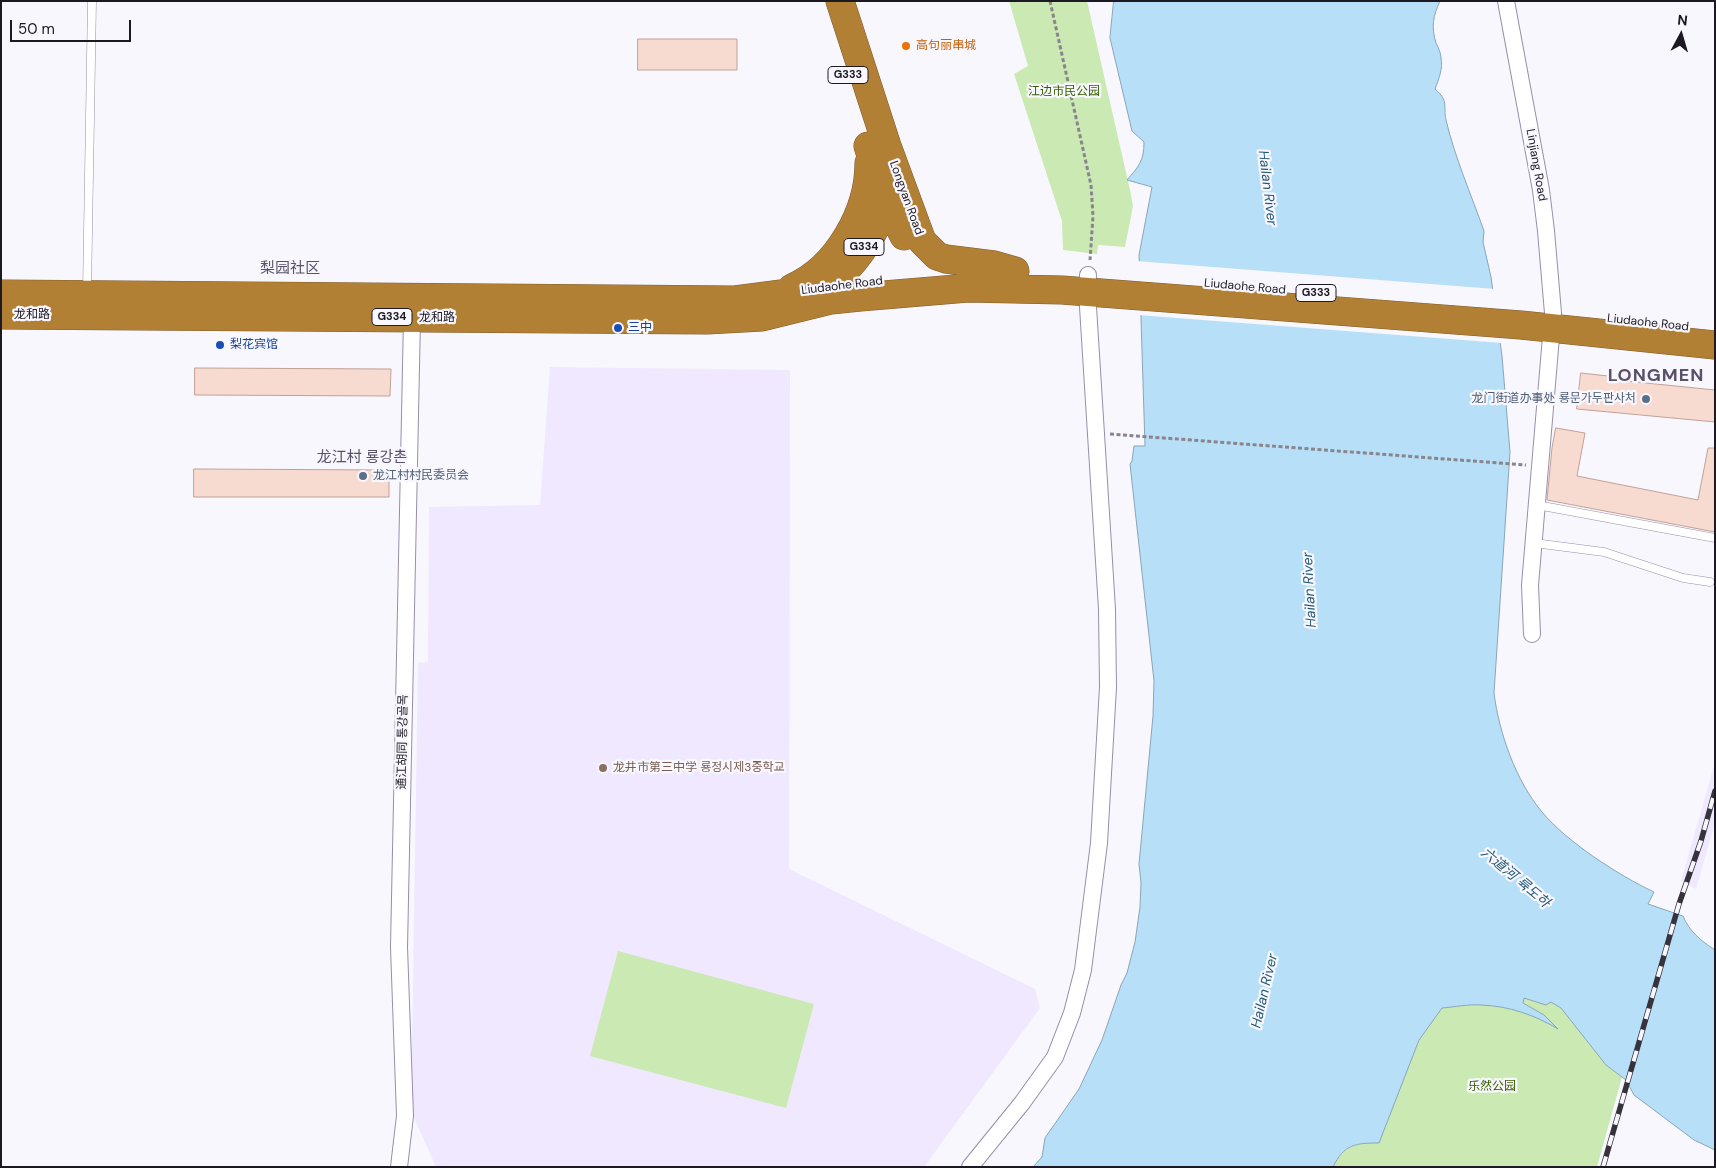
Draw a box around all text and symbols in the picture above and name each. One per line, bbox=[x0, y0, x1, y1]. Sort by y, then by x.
scale bar bbox=[12, 10, 134, 42]
north arrow bbox=[1656, 10, 1706, 60]
text: N bbox=[1677, 11, 1689, 30]
text: 50 m bbox=[18, 19, 55, 39]
place label: 高句丽串城 bbox=[916, 39, 976, 53]
marker: 高句丽串城 bbox=[900, 40, 912, 52]
road number: G333 bbox=[828, 66, 868, 84]
park label: 江边市民公园 bbox=[1028, 85, 1100, 99]
street label: Linjiang Road bbox=[1523, 128, 1549, 202]
water label: Hailan River bbox=[1254, 149, 1280, 227]
street label: Longyan Road bbox=[886, 159, 926, 237]
road number: G334 bbox=[844, 238, 884, 256]
district label: 梨园社区 bbox=[260, 260, 320, 278]
street label: Liudaohe Road bbox=[800, 274, 884, 298]
street label: Liudaohe Road bbox=[1203, 276, 1287, 298]
road number: G333 bbox=[1296, 284, 1336, 302]
street label: 龙和路 bbox=[14, 308, 50, 322]
road number: G334 bbox=[372, 308, 412, 326]
street label: 龙和路 bbox=[419, 311, 455, 325]
street label: Liudaohe Road bbox=[1606, 312, 1690, 334]
place label: 三中 bbox=[628, 321, 652, 335]
marker: 三中 bbox=[612, 322, 624, 334]
place label: 梨花宾馆 bbox=[230, 338, 278, 352]
marker: 梨花宾馆 bbox=[214, 339, 226, 351]
district label: LONGMEN bbox=[1607, 365, 1705, 387]
place label: 龙门街道办事处 룡문가두판사처 bbox=[1472, 392, 1636, 406]
marker: 龙门街道办事处 룡문가두판사처 bbox=[1640, 393, 1652, 405]
district label: 龙江村 룡강촌 bbox=[317, 449, 407, 467]
place label: 龙江村村民委员会 bbox=[373, 469, 469, 483]
marker: 龙江村村民委员会 bbox=[357, 470, 369, 482]
water label: Hailan River bbox=[1300, 552, 1320, 628]
street label: 通江胡同 통강골목 bbox=[395, 694, 411, 790]
place label: 龙井市第三中学 룡정시제3중학교 bbox=[613, 761, 785, 775]
marker: 龙井市第三中学 룡정시제3중학교 bbox=[597, 762, 609, 774]
water label: 六道河 륙도하 bbox=[1477, 844, 1553, 912]
water label: Hailan River bbox=[1248, 952, 1282, 1030]
park label: 乐然公园 bbox=[1468, 1080, 1516, 1094]

